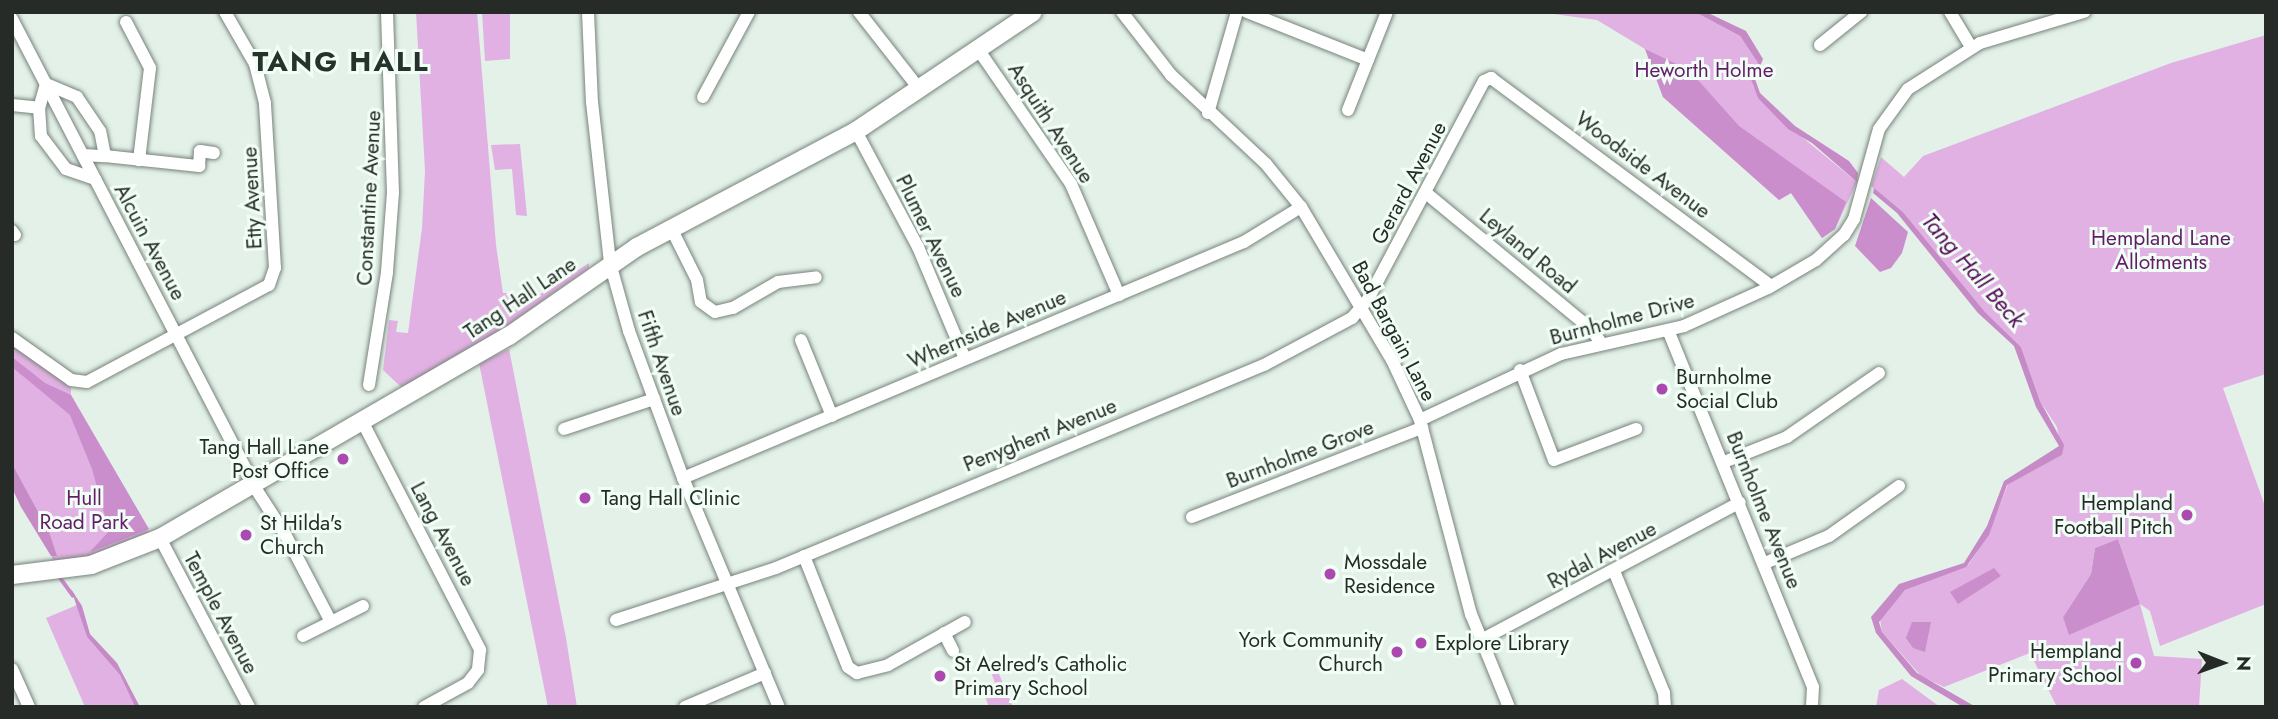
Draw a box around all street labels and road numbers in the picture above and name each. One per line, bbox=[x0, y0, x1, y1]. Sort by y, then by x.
street label: Asquith Avenue bbox=[1003, 58, 1099, 188]
street label: Woodside Avenue bbox=[1571, 106, 1715, 224]
street label: Constantine Avenue bbox=[352, 110, 386, 286]
street label: Gerard Avenue bbox=[1366, 117, 1452, 249]
street label: Etty Avenue bbox=[237, 146, 267, 250]
street label: Plumer Avenue bbox=[890, 170, 972, 302]
street label: Alcuin Avenue bbox=[109, 180, 191, 304]
street label: Leyland Road bbox=[1474, 203, 1582, 299]
street label: Tang Hall Lane bbox=[459, 251, 581, 345]
street label: Bad Bargain Lane bbox=[1346, 257, 1442, 405]
street label: Whernside Avenue bbox=[904, 284, 1070, 374]
street label: Burnholme Drive bbox=[1547, 288, 1697, 350]
street label: Fifth Avenue bbox=[632, 307, 692, 419]
street label: Penyghent Avenue bbox=[960, 393, 1120, 477]
street label: Burnholme Grove bbox=[1223, 414, 1377, 494]
street label: Burnholme Avenue bbox=[1721, 428, 1807, 592]
street label: Lang Avenue bbox=[405, 478, 481, 590]
street label: Rydal Avenue bbox=[1543, 516, 1661, 594]
street label: Temple Avenue bbox=[178, 548, 264, 678]

